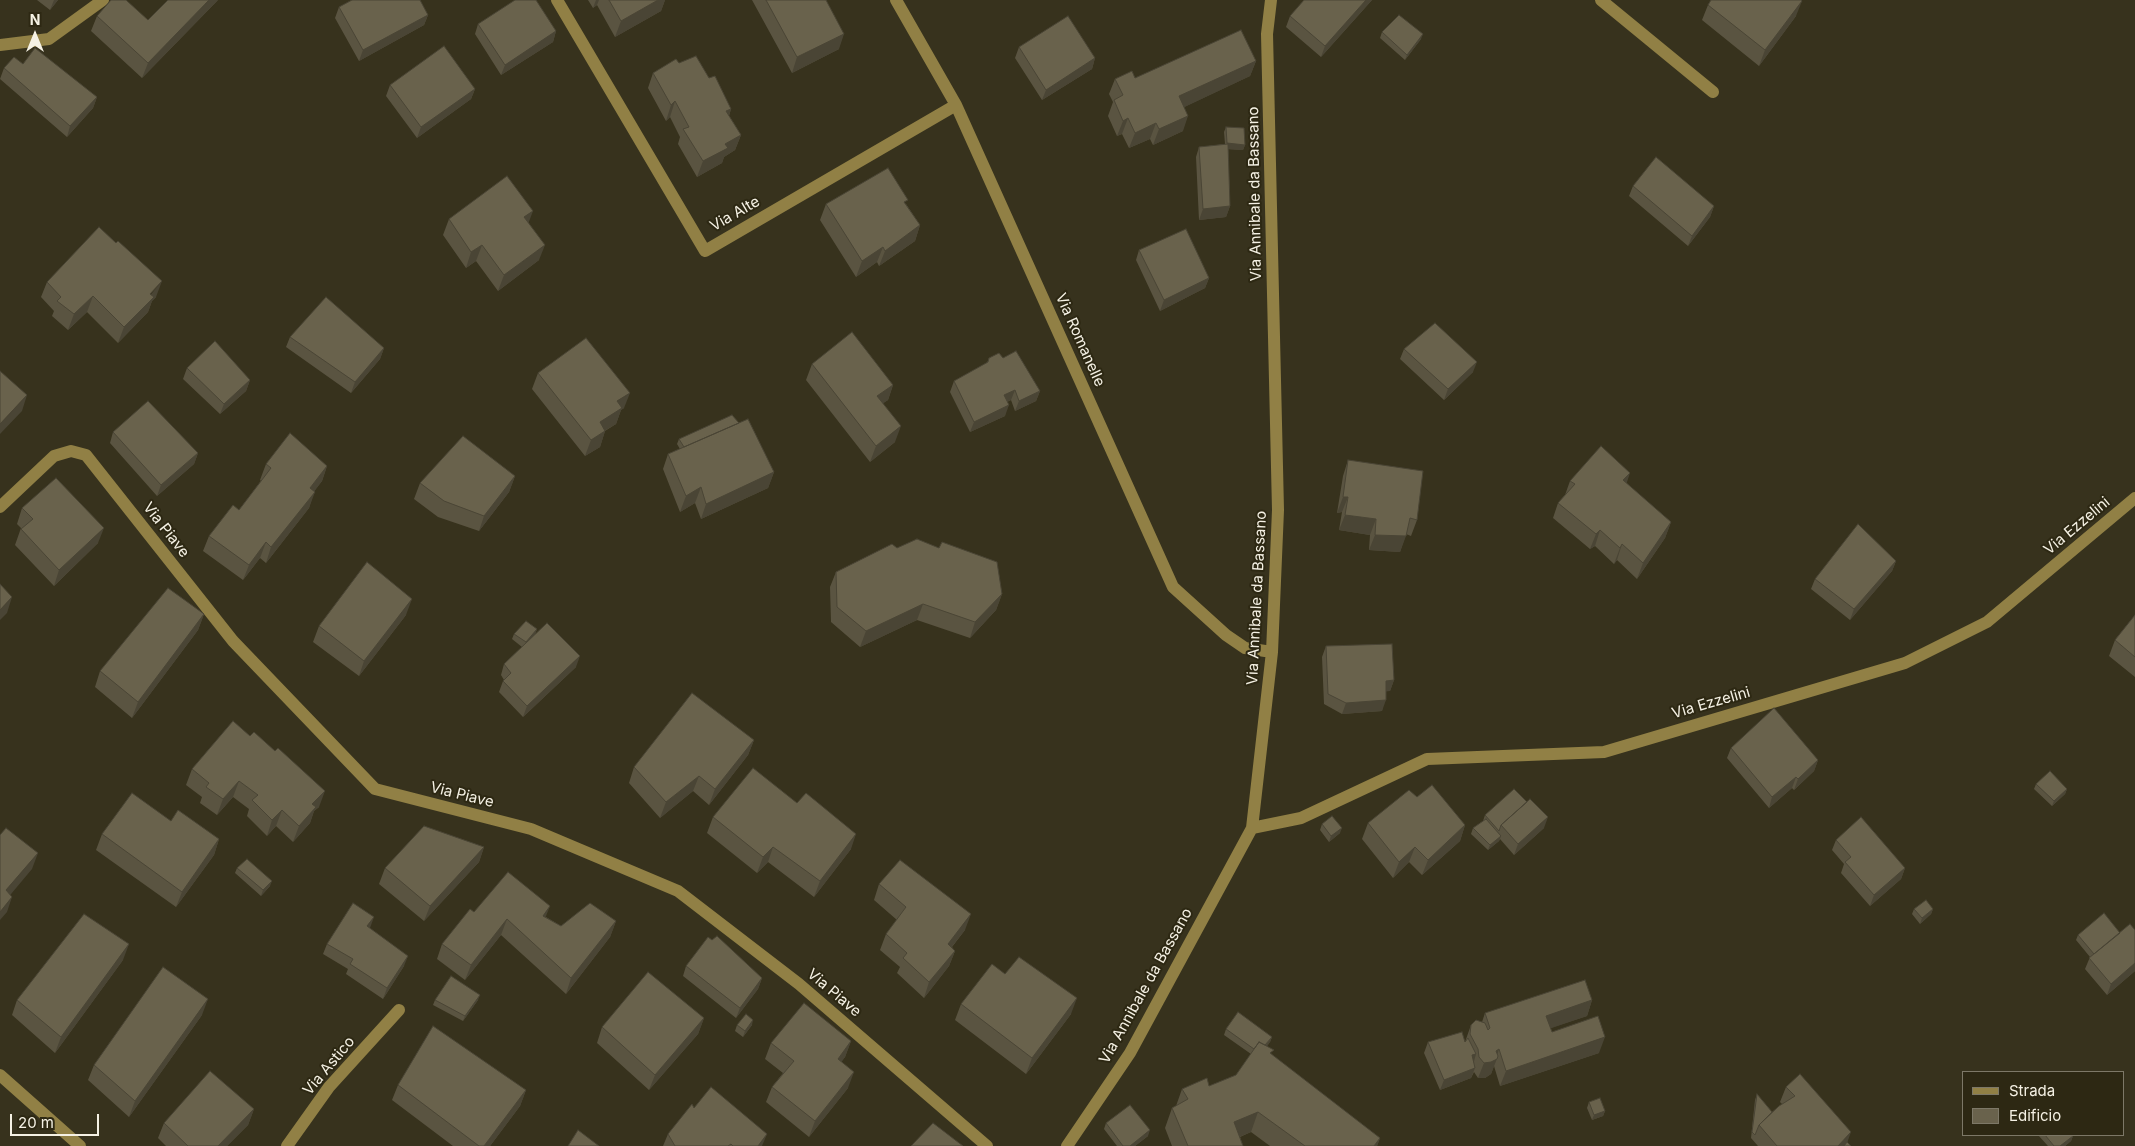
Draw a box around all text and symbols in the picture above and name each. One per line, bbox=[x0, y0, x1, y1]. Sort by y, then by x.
north arrow bbox=[10, 10, 60, 60]
text: N bbox=[30, 11, 40, 28]
street label: Via Annibale da Bassano bbox=[1244, 106, 1266, 282]
street label: Via Alte bbox=[707, 193, 763, 235]
street label: Via Romanelle bbox=[1051, 291, 1109, 389]
street label: Via Ezzelini bbox=[2040, 493, 2114, 559]
street label: Via Piave bbox=[139, 499, 193, 561]
street label: Via Annibale da Bassano bbox=[1243, 510, 1271, 686]
street label: Via Ezzelini bbox=[1670, 683, 1752, 723]
street label: Via Piave bbox=[428, 778, 496, 812]
street label: Via Annibale da Bassano bbox=[1096, 905, 1196, 1067]
street label: Via Piave bbox=[803, 965, 865, 1021]
street label: Via Astico bbox=[299, 1033, 359, 1099]
legend bbox=[1962, 1071, 2125, 1136]
text: Strada bbox=[2009, 1081, 2055, 1100]
scale bar bbox=[12, 1104, 101, 1136]
text: Edificio bbox=[2009, 1106, 2061, 1125]
text: 20 m bbox=[18, 1113, 54, 1132]

